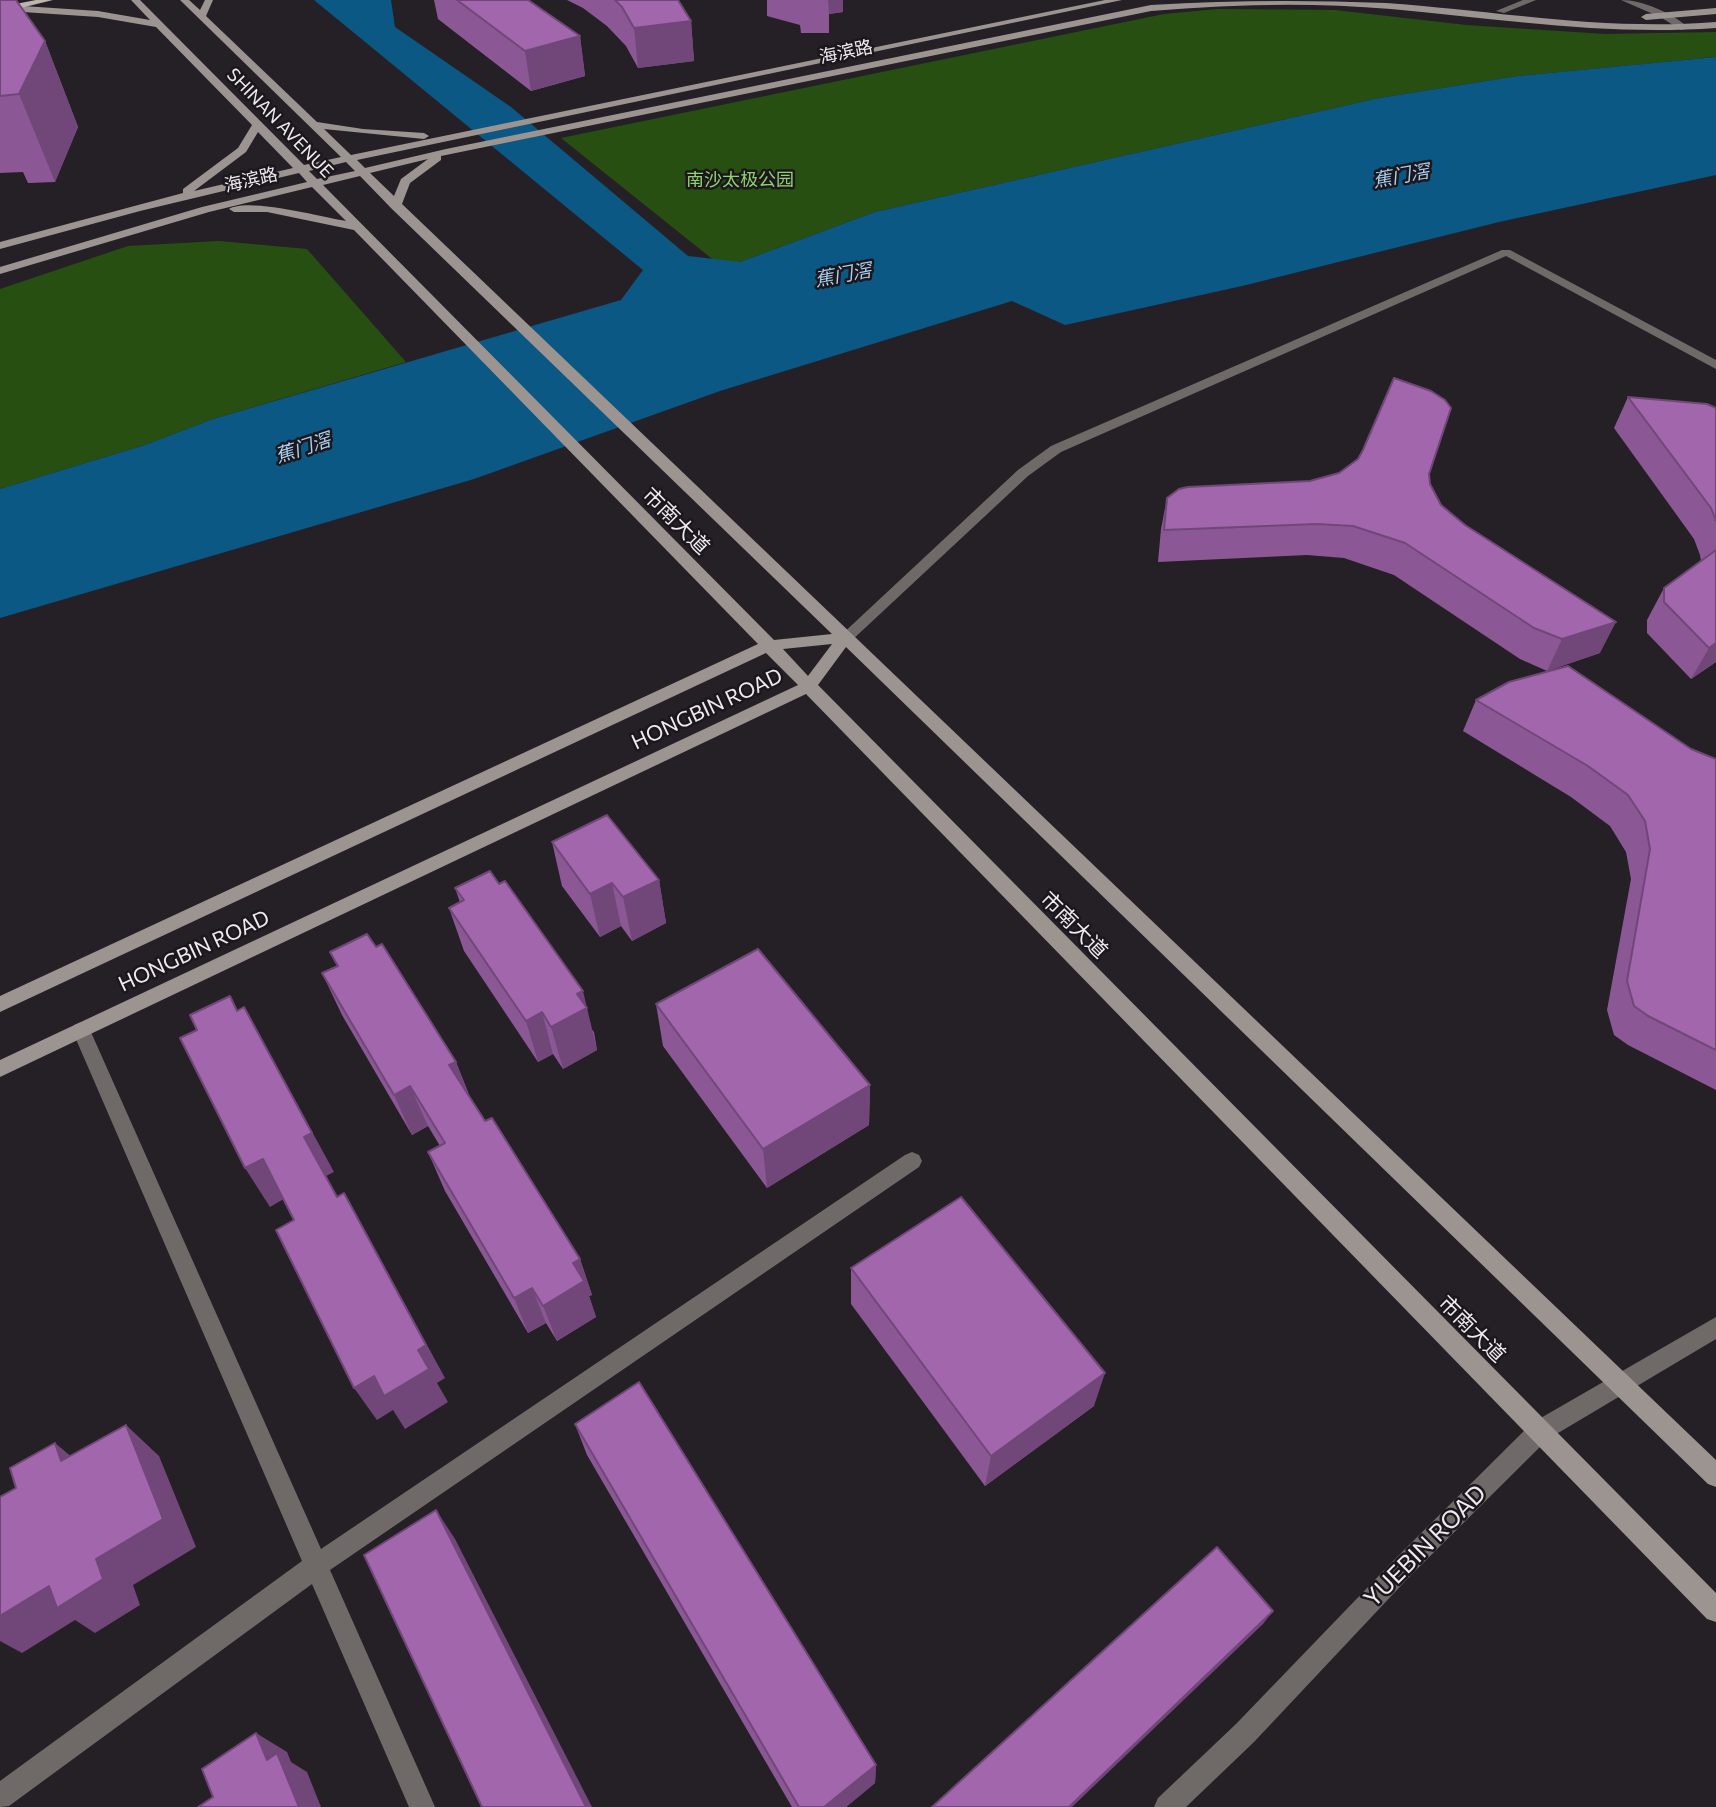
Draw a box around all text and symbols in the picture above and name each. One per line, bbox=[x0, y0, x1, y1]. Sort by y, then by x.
street label: 海滨路 bbox=[817, 36, 875, 68]
street label: SHINAN AVENUE bbox=[222, 64, 338, 182]
water label: 蕉门滘 bbox=[1371, 160, 1431, 192]
street label: 海滨路 bbox=[222, 163, 280, 197]
park label: 南沙太极公园 bbox=[686, 169, 794, 191]
water label: 蕉门滘 bbox=[813, 259, 873, 291]
water label: 蕉门滘 bbox=[272, 428, 334, 468]
street label: 市南大道 bbox=[637, 482, 715, 560]
street label: HONGBIN ROAD bbox=[628, 663, 786, 755]
street label: 市南大道 bbox=[1035, 886, 1113, 964]
street label: HONGBIN ROAD bbox=[115, 905, 273, 997]
street label: 市南大道 bbox=[1433, 1290, 1511, 1368]
street label: YUEBIN ROAD bbox=[1358, 1479, 1492, 1613]

